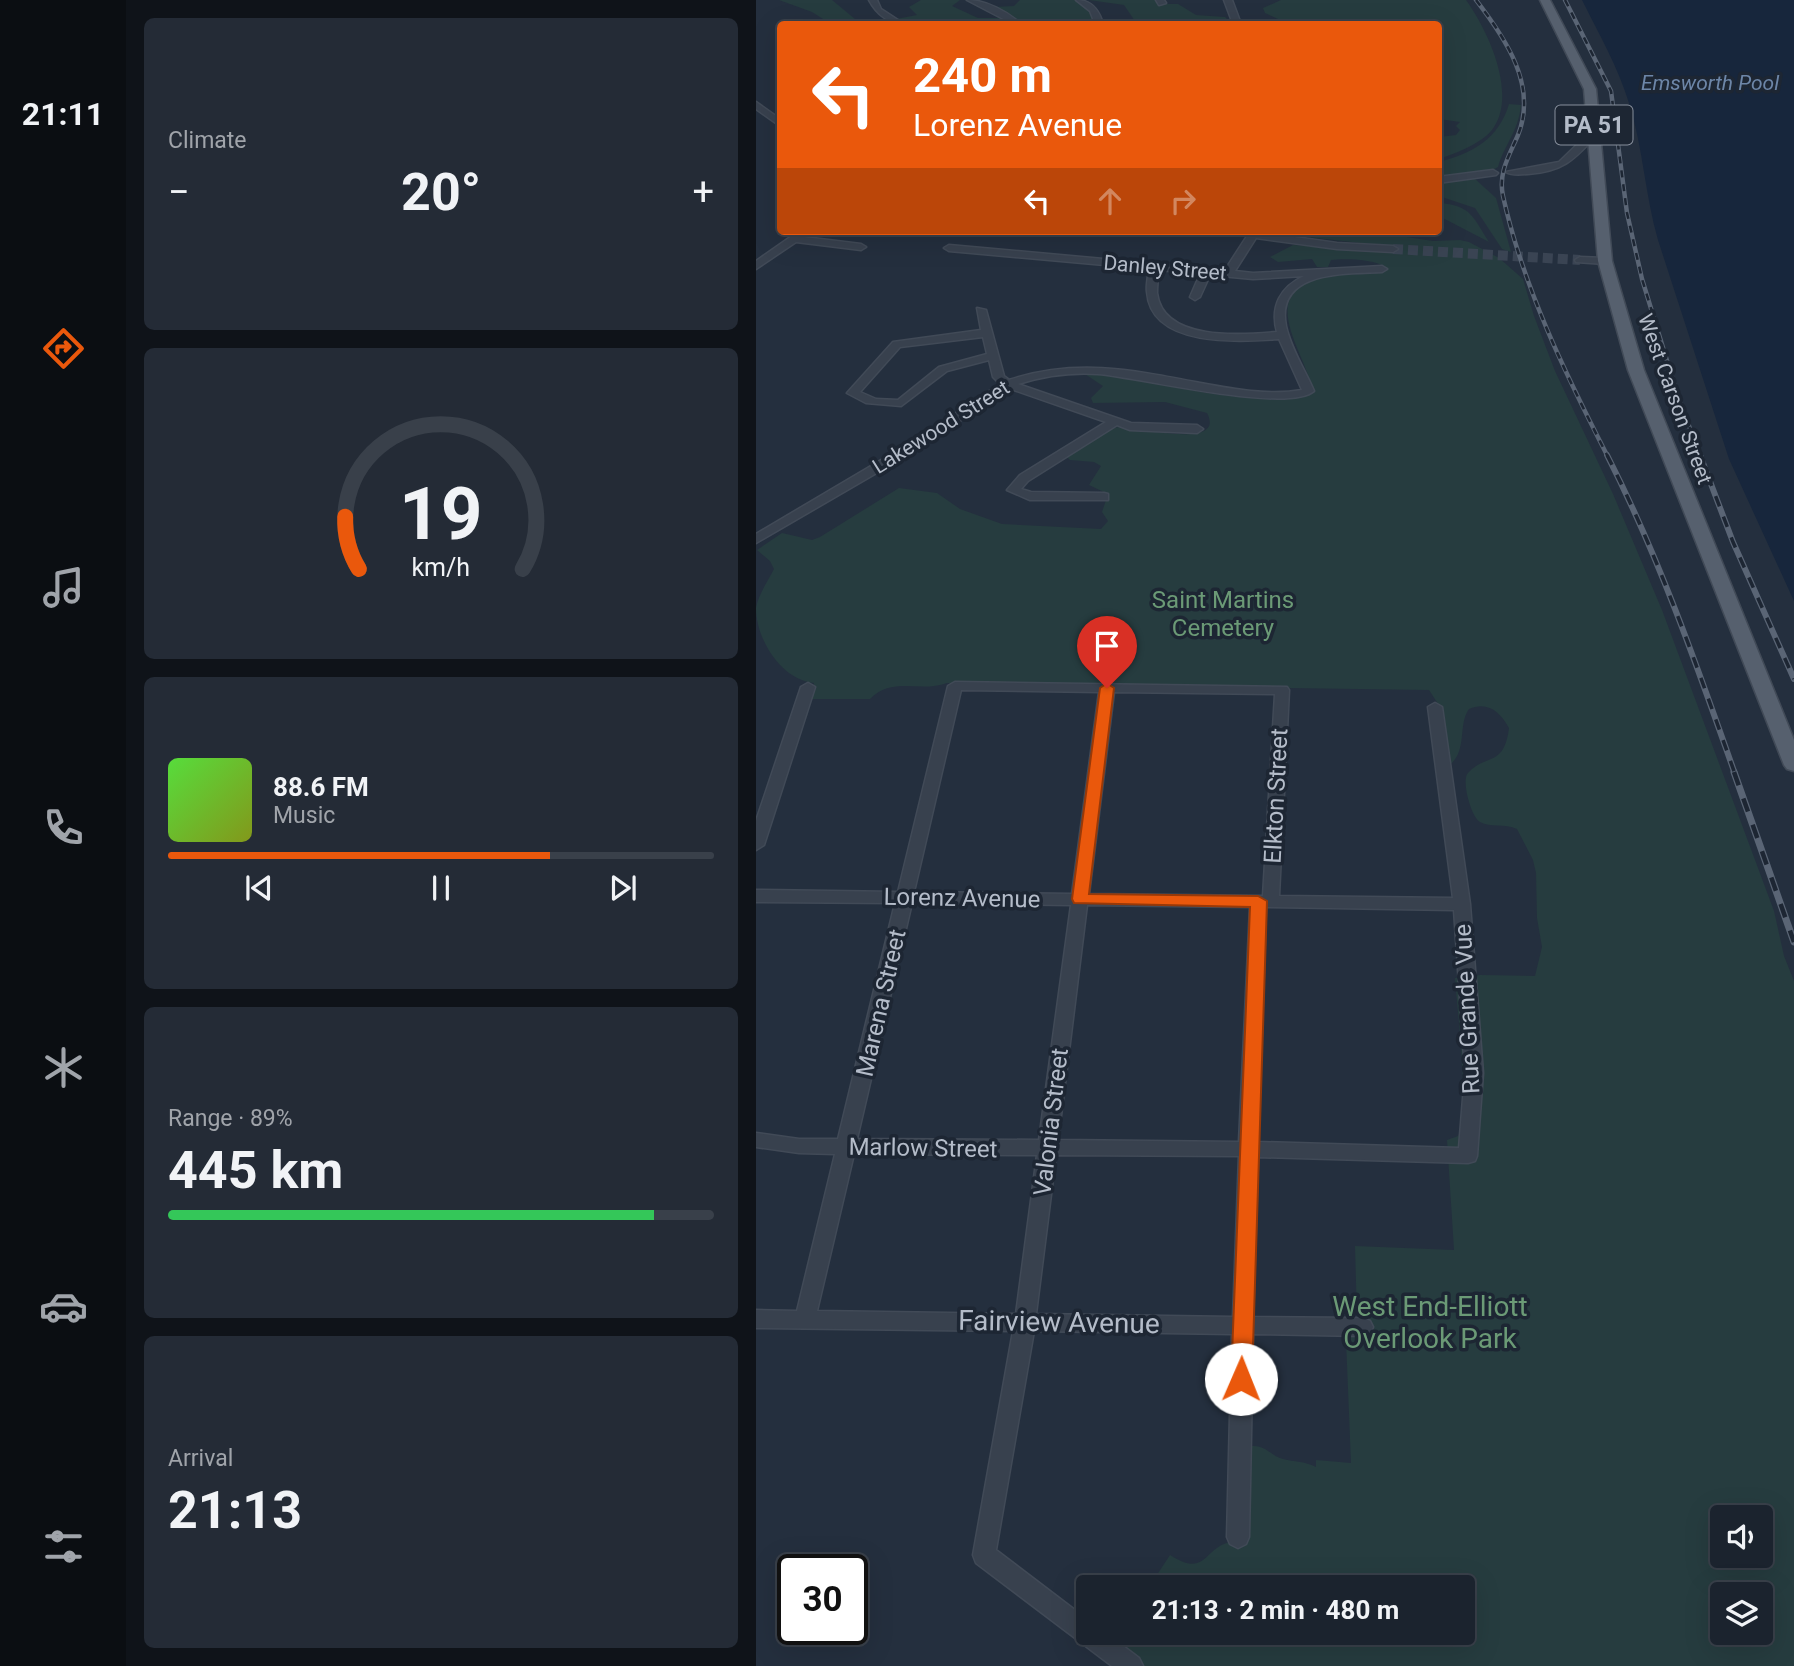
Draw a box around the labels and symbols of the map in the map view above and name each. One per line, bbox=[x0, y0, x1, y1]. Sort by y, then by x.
water label: Emsworth Pool bbox=[1641, 71, 1780, 95]
road number: PA 51 bbox=[1556, 106, 1632, 144]
street label: Danley Street bbox=[1102, 251, 1228, 285]
street label: West Carson Street bbox=[1633, 311, 1717, 488]
street label: Lakewood Street bbox=[868, 375, 1014, 479]
park label: Saint Martins Cemetery bbox=[1152, 586, 1294, 642]
pin bbox=[1077, 616, 1137, 688]
street label: Elkton Street bbox=[1258, 727, 1294, 864]
street label: Lorenz Avenue bbox=[883, 883, 1041, 913]
street label: Rue Grande Vue bbox=[1449, 923, 1485, 1095]
street label: Marena Street bbox=[850, 927, 912, 1079]
street label: Valonia Street bbox=[1028, 1046, 1074, 1198]
street label: Marlow Street bbox=[848, 1133, 998, 1163]
park label: West End-Elliott Overlook Park bbox=[1332, 1290, 1528, 1355]
street label: Fairview Avenue bbox=[958, 1304, 1160, 1340]
position arrow bbox=[1204, 1342, 1278, 1416]
speed limit sign: 30 bbox=[777, 1554, 868, 1645]

